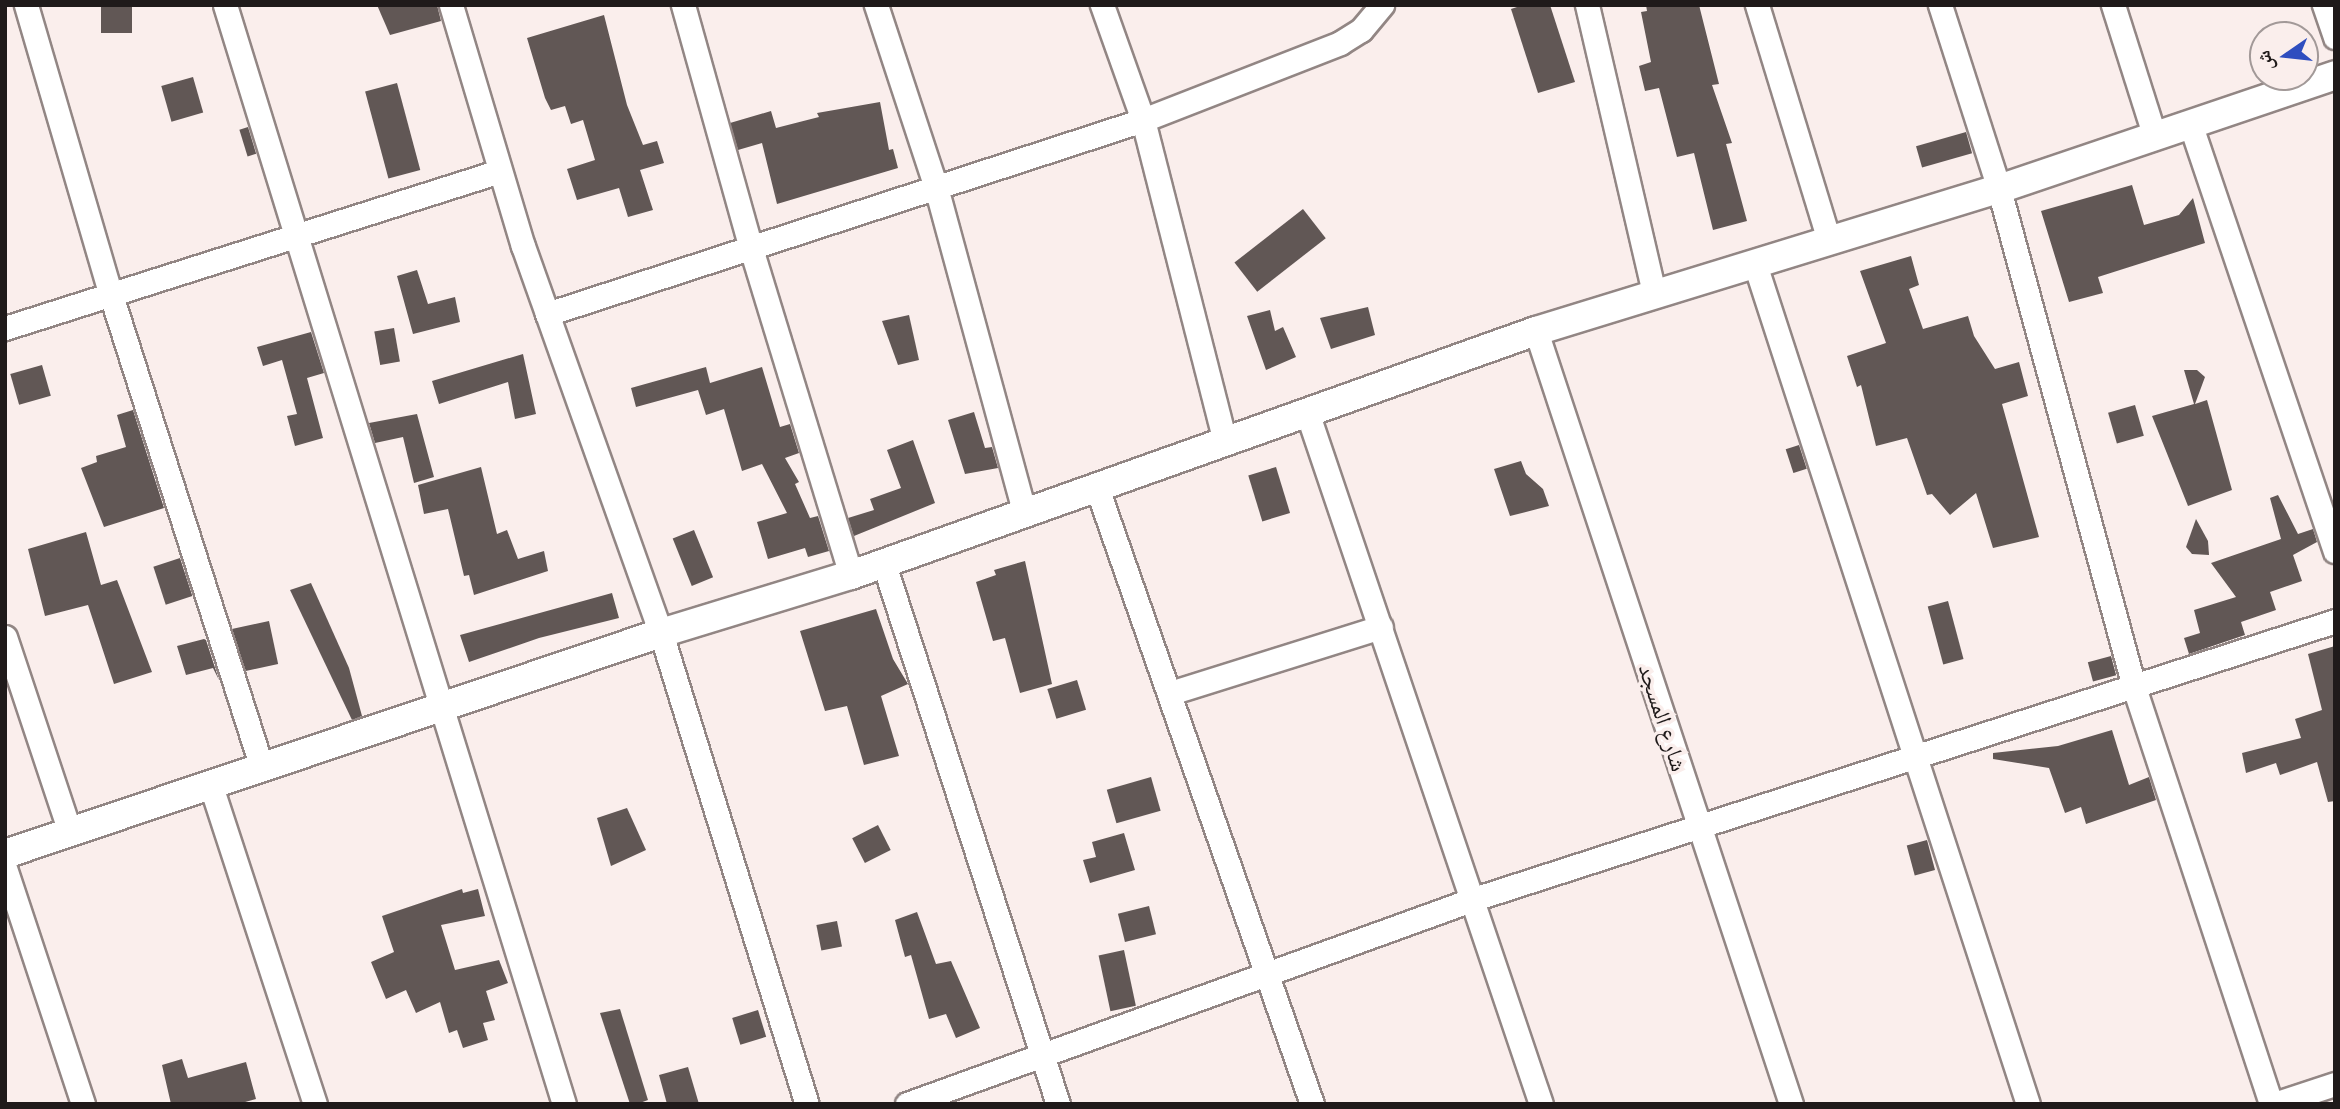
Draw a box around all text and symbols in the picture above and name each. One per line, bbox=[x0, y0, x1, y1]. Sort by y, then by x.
north arrow bbox=[2249, 21, 2319, 91]
text: ش bbox=[2251, 48, 2279, 73]
street label: شارع المسجد bbox=[1632, 661, 1692, 775]

